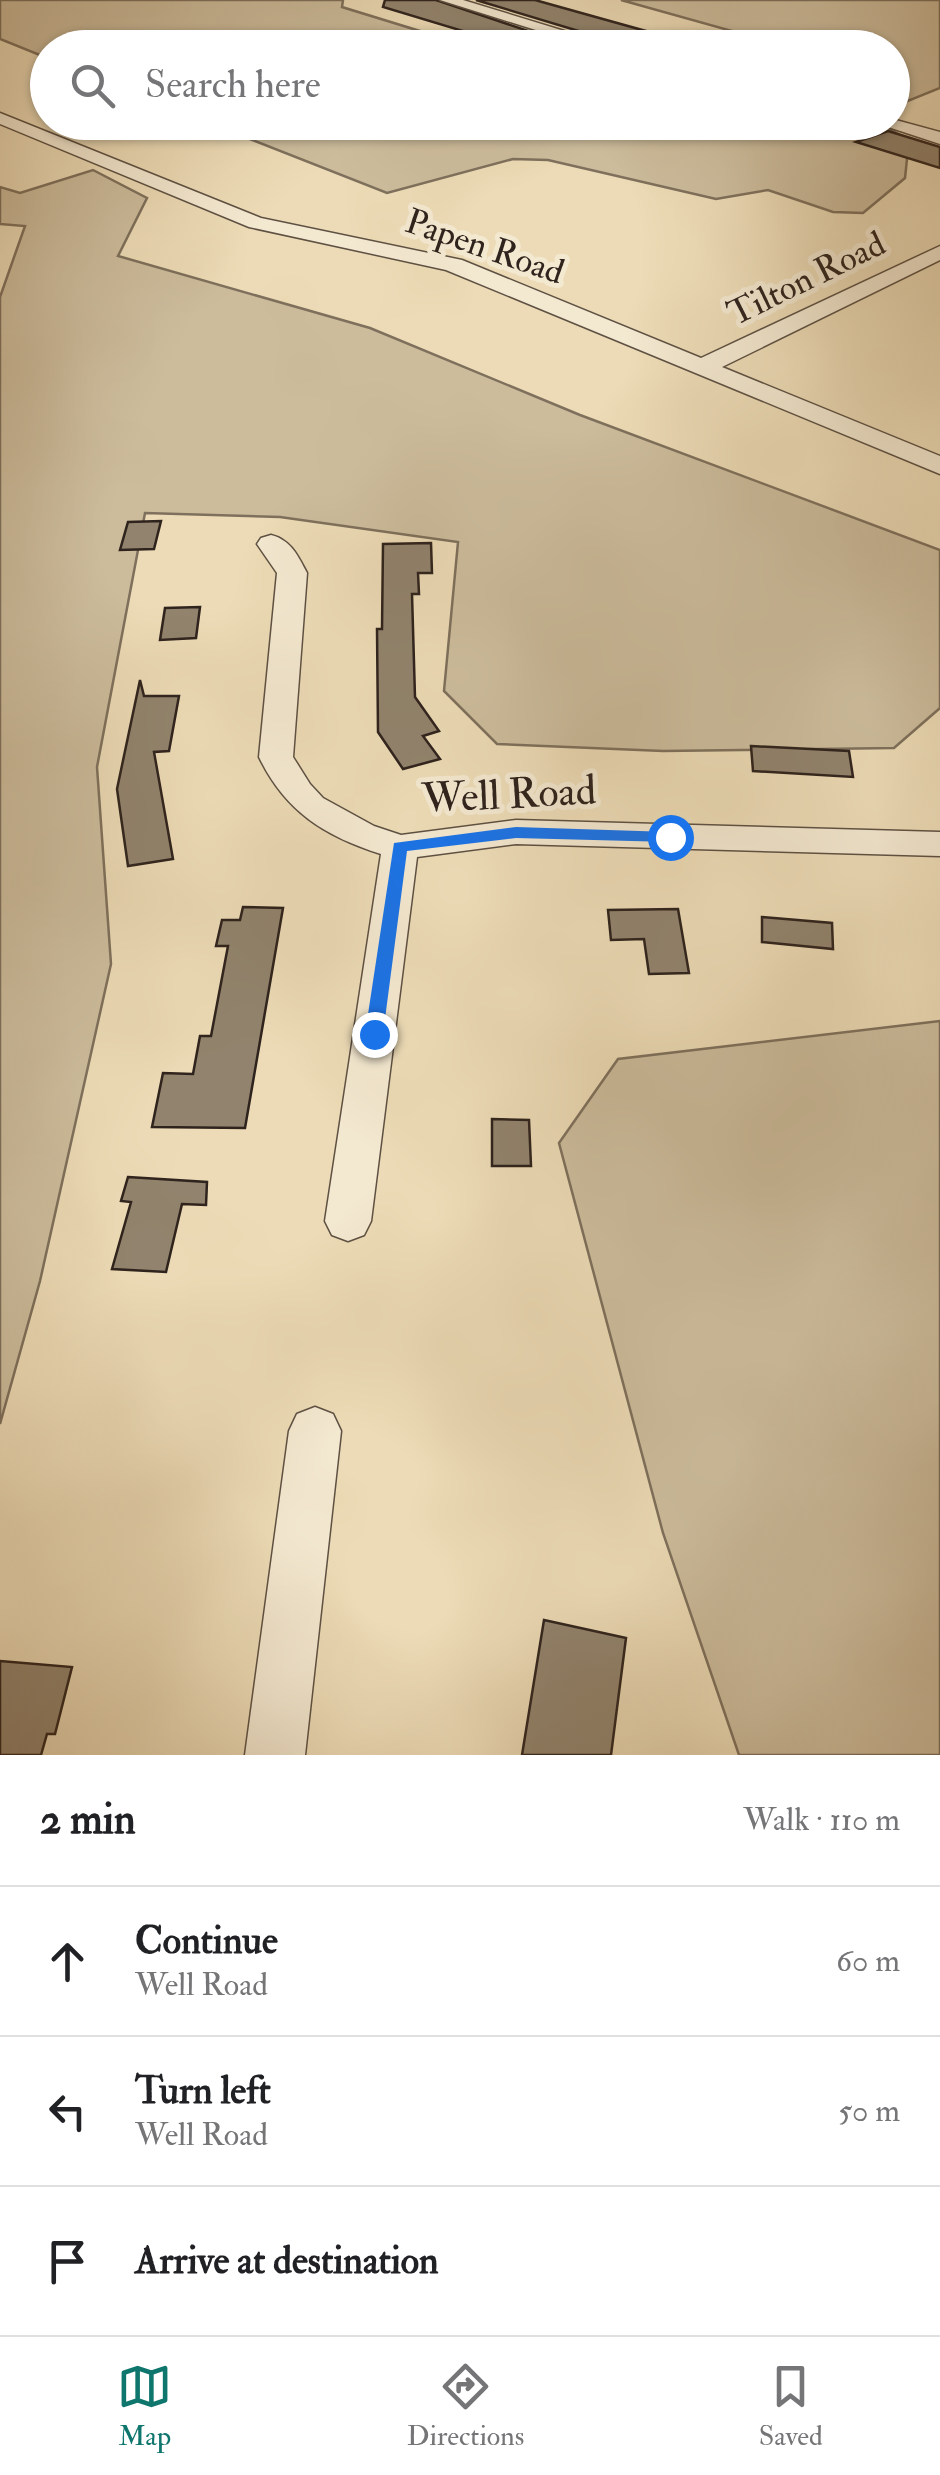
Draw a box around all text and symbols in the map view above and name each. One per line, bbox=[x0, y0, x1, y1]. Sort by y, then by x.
search box bbox=[30, 30, 910, 140]
icon: search bbox=[65, 58, 120, 113]
text: Search here bbox=[145, 61, 321, 109]
street label: Papen Road bbox=[400, 199, 570, 295]
street label: Tilton Road bbox=[720, 222, 893, 336]
street label: Well Road bbox=[420, 764, 598, 826]
route start bbox=[648, 815, 694, 861]
route end bbox=[352, 1012, 398, 1058]
text: 2 min bbox=[40, 1794, 136, 1846]
text: Walk · 110 m bbox=[743, 1800, 900, 1840]
text: Continue bbox=[135, 1917, 278, 1965]
icon: ahead bbox=[40, 1934, 95, 1989]
text: 60 m bbox=[836, 1941, 900, 1981]
text: Well Road bbox=[135, 1965, 268, 2005]
text: Turn left bbox=[135, 2067, 271, 2115]
icon: left bbox=[40, 2084, 95, 2139]
text: 50 m bbox=[838, 2091, 900, 2131]
text: Well Road bbox=[135, 2115, 268, 2155]
icon: arrive bbox=[40, 2234, 95, 2289]
text: Arrive at destination bbox=[135, 2237, 439, 2285]
tab: Map bbox=[117, 2359, 172, 2454]
tab: Directions bbox=[407, 2359, 524, 2454]
tab: Saved bbox=[759, 2359, 823, 2454]

